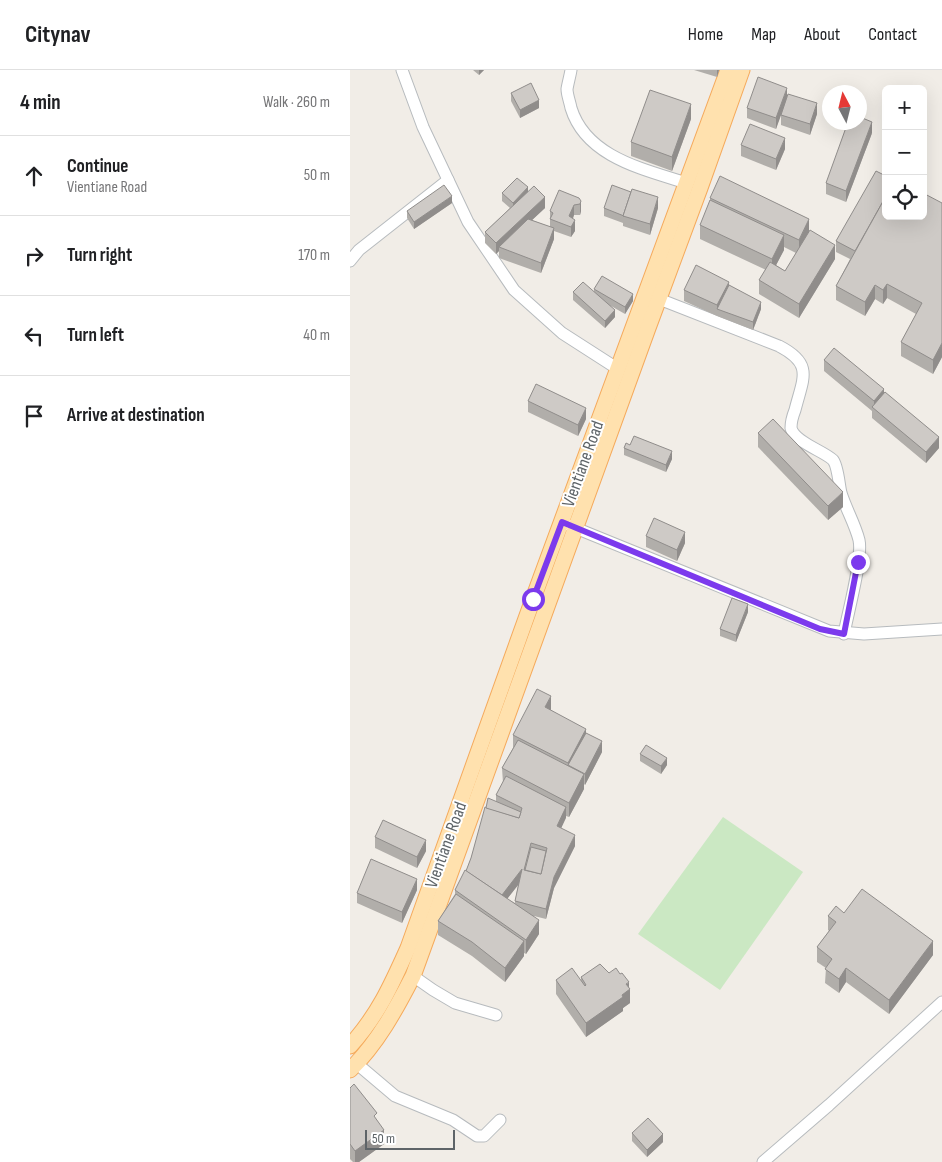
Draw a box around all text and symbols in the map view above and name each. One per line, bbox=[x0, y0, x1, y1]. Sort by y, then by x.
text: Citynav bbox=[25, 20, 91, 49]
text: Home bbox=[688, 24, 723, 45]
text: Map bbox=[751, 24, 776, 45]
text: About bbox=[804, 24, 840, 45]
text: Contact bbox=[868, 24, 917, 45]
north arrow bbox=[822, 85, 867, 130]
map controls bbox=[882, 85, 927, 220]
button: + bbox=[882, 85, 927, 130]
text: 4 min bbox=[20, 90, 61, 115]
text: Walk · 260 m bbox=[263, 93, 330, 112]
button: − bbox=[882, 130, 927, 175]
text: Continue bbox=[67, 155, 128, 178]
icon: ahead bbox=[20, 162, 48, 190]
text: 50 m bbox=[304, 166, 330, 185]
button: locate bbox=[882, 175, 927, 220]
text: Vientiane Road bbox=[67, 178, 147, 197]
icon: right bbox=[20, 242, 48, 270]
text: Turn right bbox=[67, 244, 132, 267]
text: 170 m bbox=[298, 246, 330, 265]
icon: left bbox=[20, 322, 48, 350]
text: Turn left bbox=[67, 324, 124, 347]
text: 40 m bbox=[303, 326, 330, 345]
icon: arrive bbox=[20, 402, 48, 430]
text: Arrive at destination bbox=[67, 404, 205, 427]
street label: Vientiane Road bbox=[558, 418, 608, 510]
route end bbox=[847, 551, 870, 574]
route start bbox=[522, 588, 545, 611]
street label: Vientiane Road bbox=[421, 799, 471, 891]
scale bar bbox=[365, 1127, 455, 1150]
text: 50 m bbox=[372, 1130, 395, 1147]

